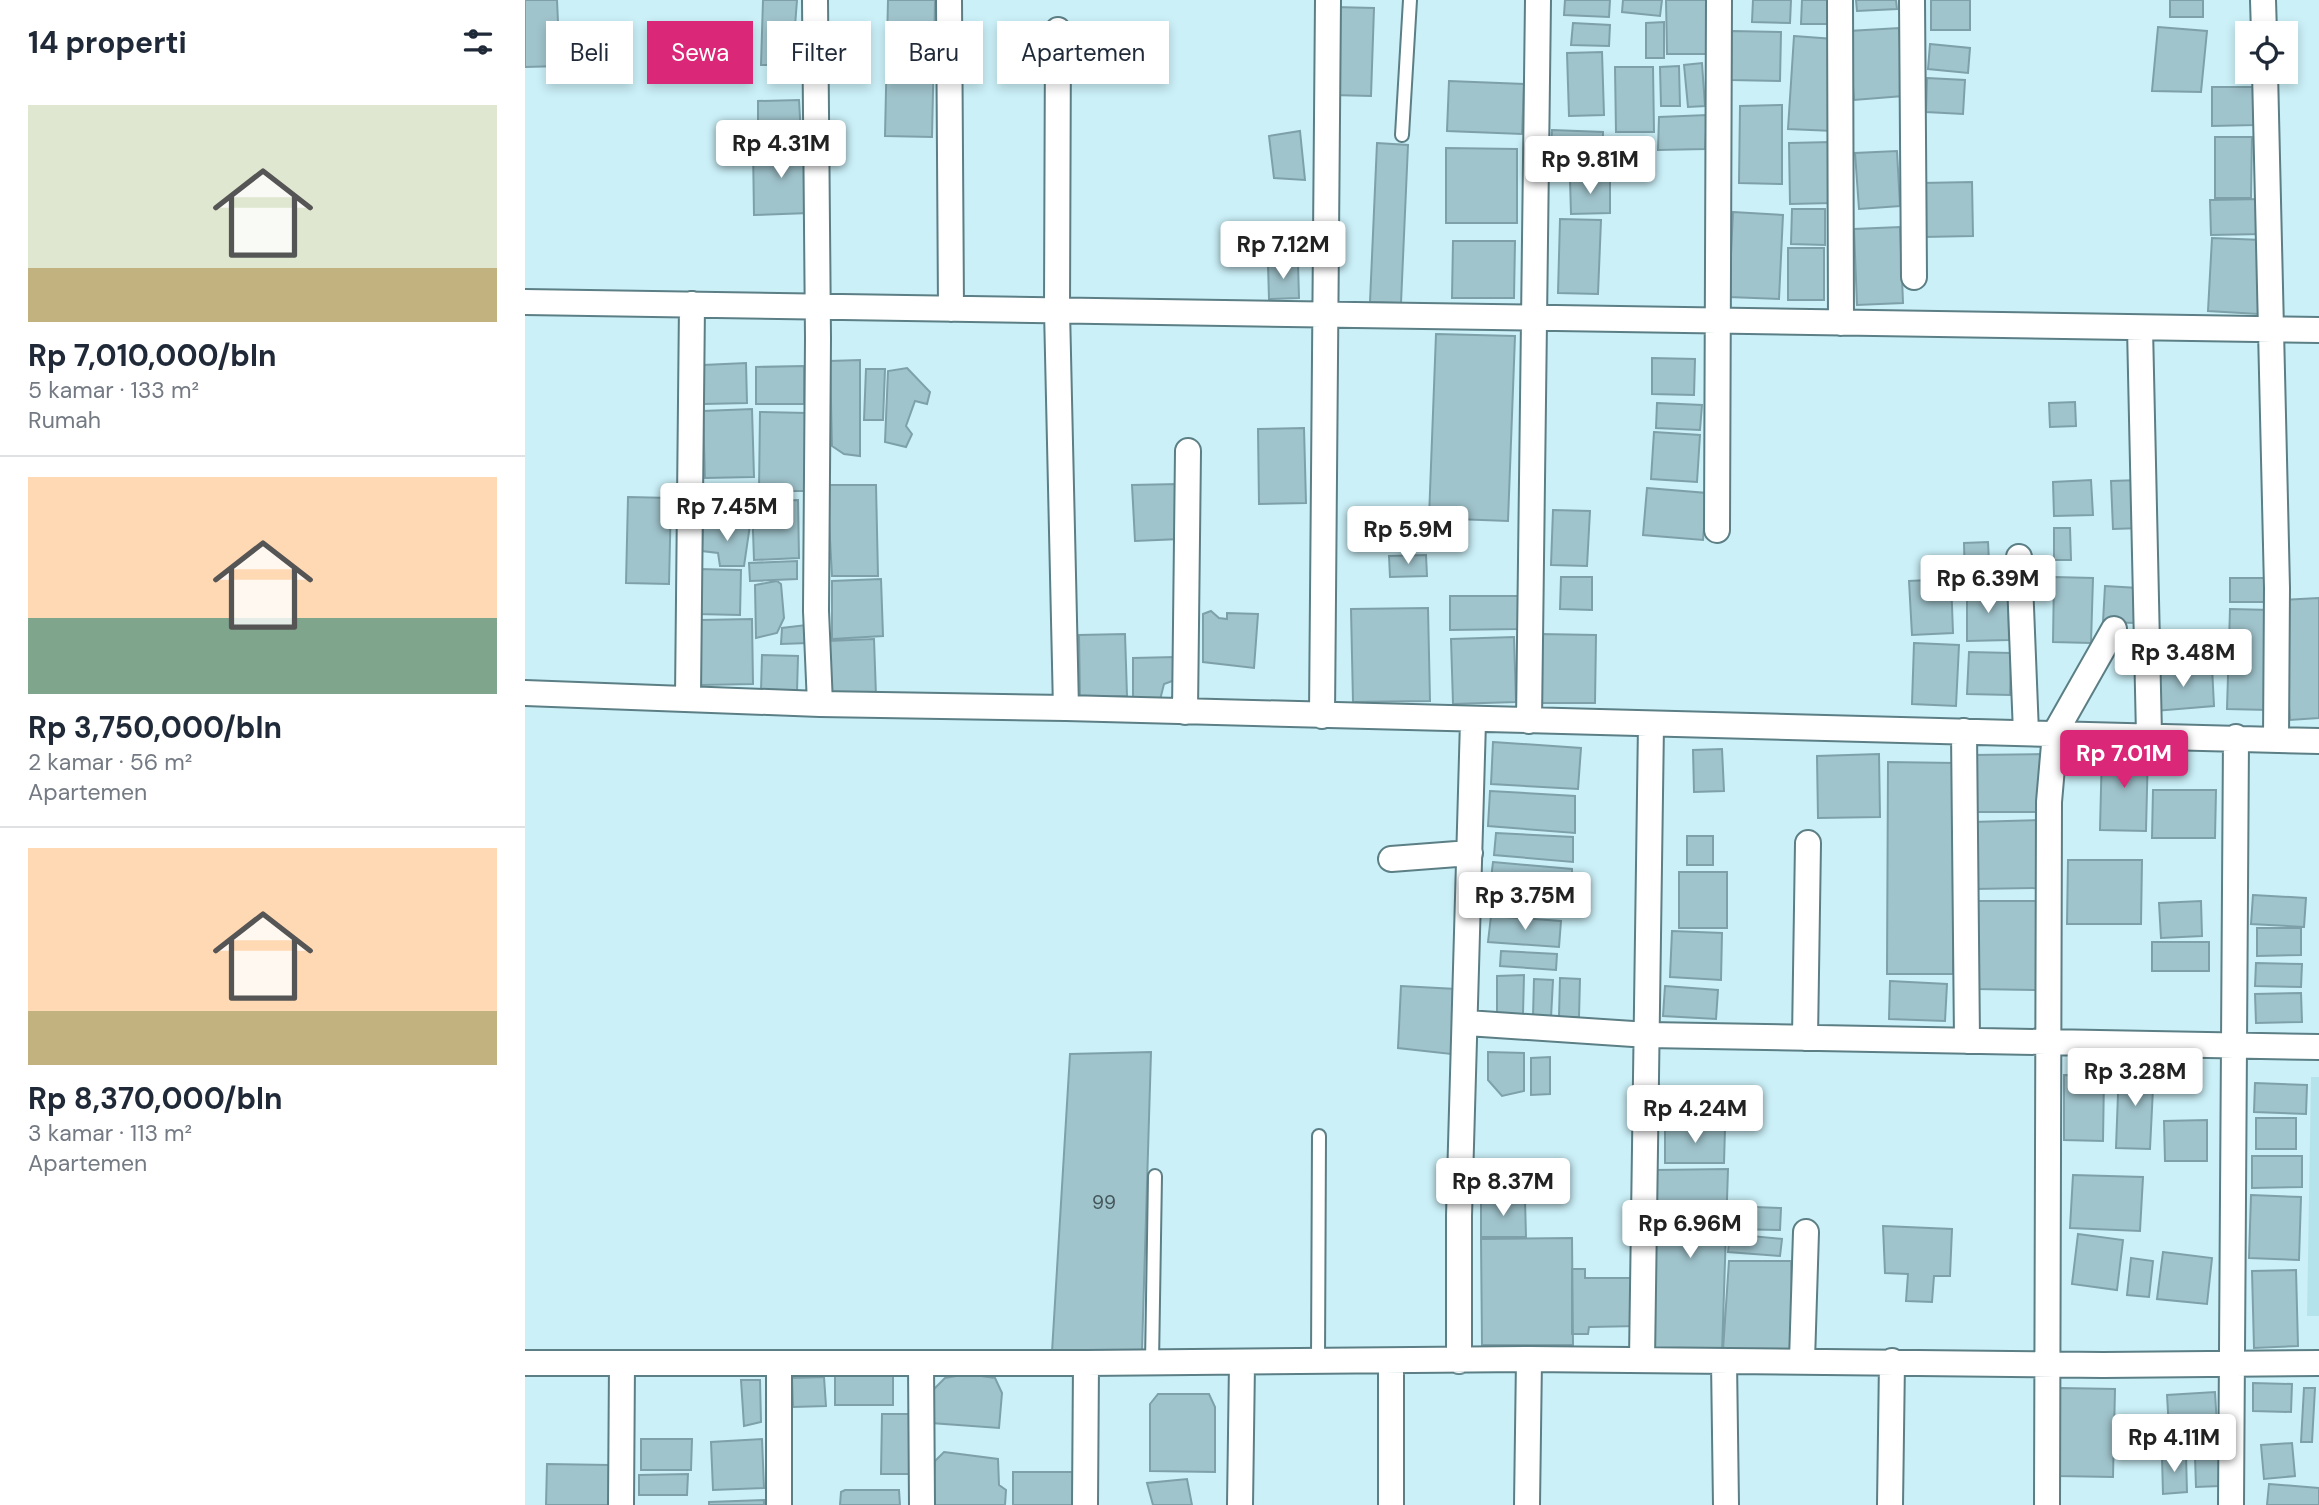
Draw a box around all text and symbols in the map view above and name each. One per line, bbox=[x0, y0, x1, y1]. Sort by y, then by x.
chip: Beli bbox=[546, 21, 633, 84]
chip: Sewa bbox=[647, 21, 753, 84]
chip: Filter bbox=[767, 21, 871, 84]
chip: Baru bbox=[885, 21, 983, 84]
chip: Apartemen bbox=[997, 21, 1169, 84]
map controls bbox=[2235, 21, 2298, 84]
button: locate bbox=[2235, 21, 2298, 84]
text: 14 properti bbox=[28, 23, 187, 62]
icon: filters bbox=[459, 23, 497, 61]
pin: Rp 4.31M bbox=[709, 120, 853, 180]
text: Rp 4.31M bbox=[732, 128, 830, 158]
pin: Rp 9.81M bbox=[1518, 136, 1662, 196]
text: Rp 9.81M bbox=[1541, 144, 1639, 174]
icon: home bbox=[200, 150, 326, 276]
pin: Rp 7.12M bbox=[1211, 222, 1355, 281]
text: Rp 7.12M bbox=[1236, 229, 1330, 259]
text: Rp 7,010,000/bln bbox=[28, 336, 276, 375]
text: 5 kamar · 133 m² bbox=[28, 375, 199, 405]
text: Rumah bbox=[28, 405, 101, 435]
pin: Rp 7.45M bbox=[655, 484, 799, 543]
text: Rp 7.45M bbox=[676, 491, 778, 521]
pin: Rp 5.9M bbox=[1343, 506, 1473, 566]
text: Rp 5.9M bbox=[1363, 514, 1453, 544]
icon: home bbox=[200, 522, 326, 648]
pin: Rp 6.39M bbox=[1916, 556, 2060, 615]
text: Rp 6.39M bbox=[1937, 563, 2039, 593]
pin: Rp 3.48M bbox=[2111, 630, 2255, 689]
text: Rp 3.48M bbox=[2131, 637, 2235, 667]
text: Rp 3,750,000/bln bbox=[28, 708, 282, 747]
pin: Rp 7.01M bbox=[2052, 730, 2196, 790]
text: Rp 7.01M bbox=[2076, 738, 2172, 768]
text: 2 kamar · 56 m² bbox=[28, 747, 192, 777]
text: Apartemen bbox=[28, 777, 147, 807]
pin: Rp 3.75M bbox=[1453, 872, 1597, 932]
text: Rp 3.75M bbox=[1475, 880, 1575, 910]
icon: home bbox=[200, 893, 326, 1019]
pin: Rp 3.28M bbox=[2063, 1048, 2207, 1108]
text: Rp 3.28M bbox=[2084, 1056, 2186, 1086]
text: Rp 8,370,000/bln bbox=[28, 1079, 283, 1118]
pin: Rp 4.24M bbox=[1623, 1086, 1767, 1145]
text: Rp 4.24M bbox=[1643, 1093, 1747, 1123]
text: 3 kamar · 113 m² bbox=[28, 1118, 192, 1148]
text: Apartemen bbox=[28, 1148, 147, 1178]
pin: Rp 8.37M bbox=[1431, 1158, 1575, 1218]
text: Rp 8.37M bbox=[1452, 1166, 1554, 1196]
house number: 99 bbox=[1092, 1190, 1116, 1215]
pin: Rp 6.96M bbox=[1618, 1200, 1762, 1260]
text: Rp 6.96M bbox=[1638, 1208, 1742, 1238]
pin: Rp 4.11M bbox=[2102, 1414, 2246, 1474]
text: Rp 4.11M bbox=[2128, 1422, 2220, 1452]

